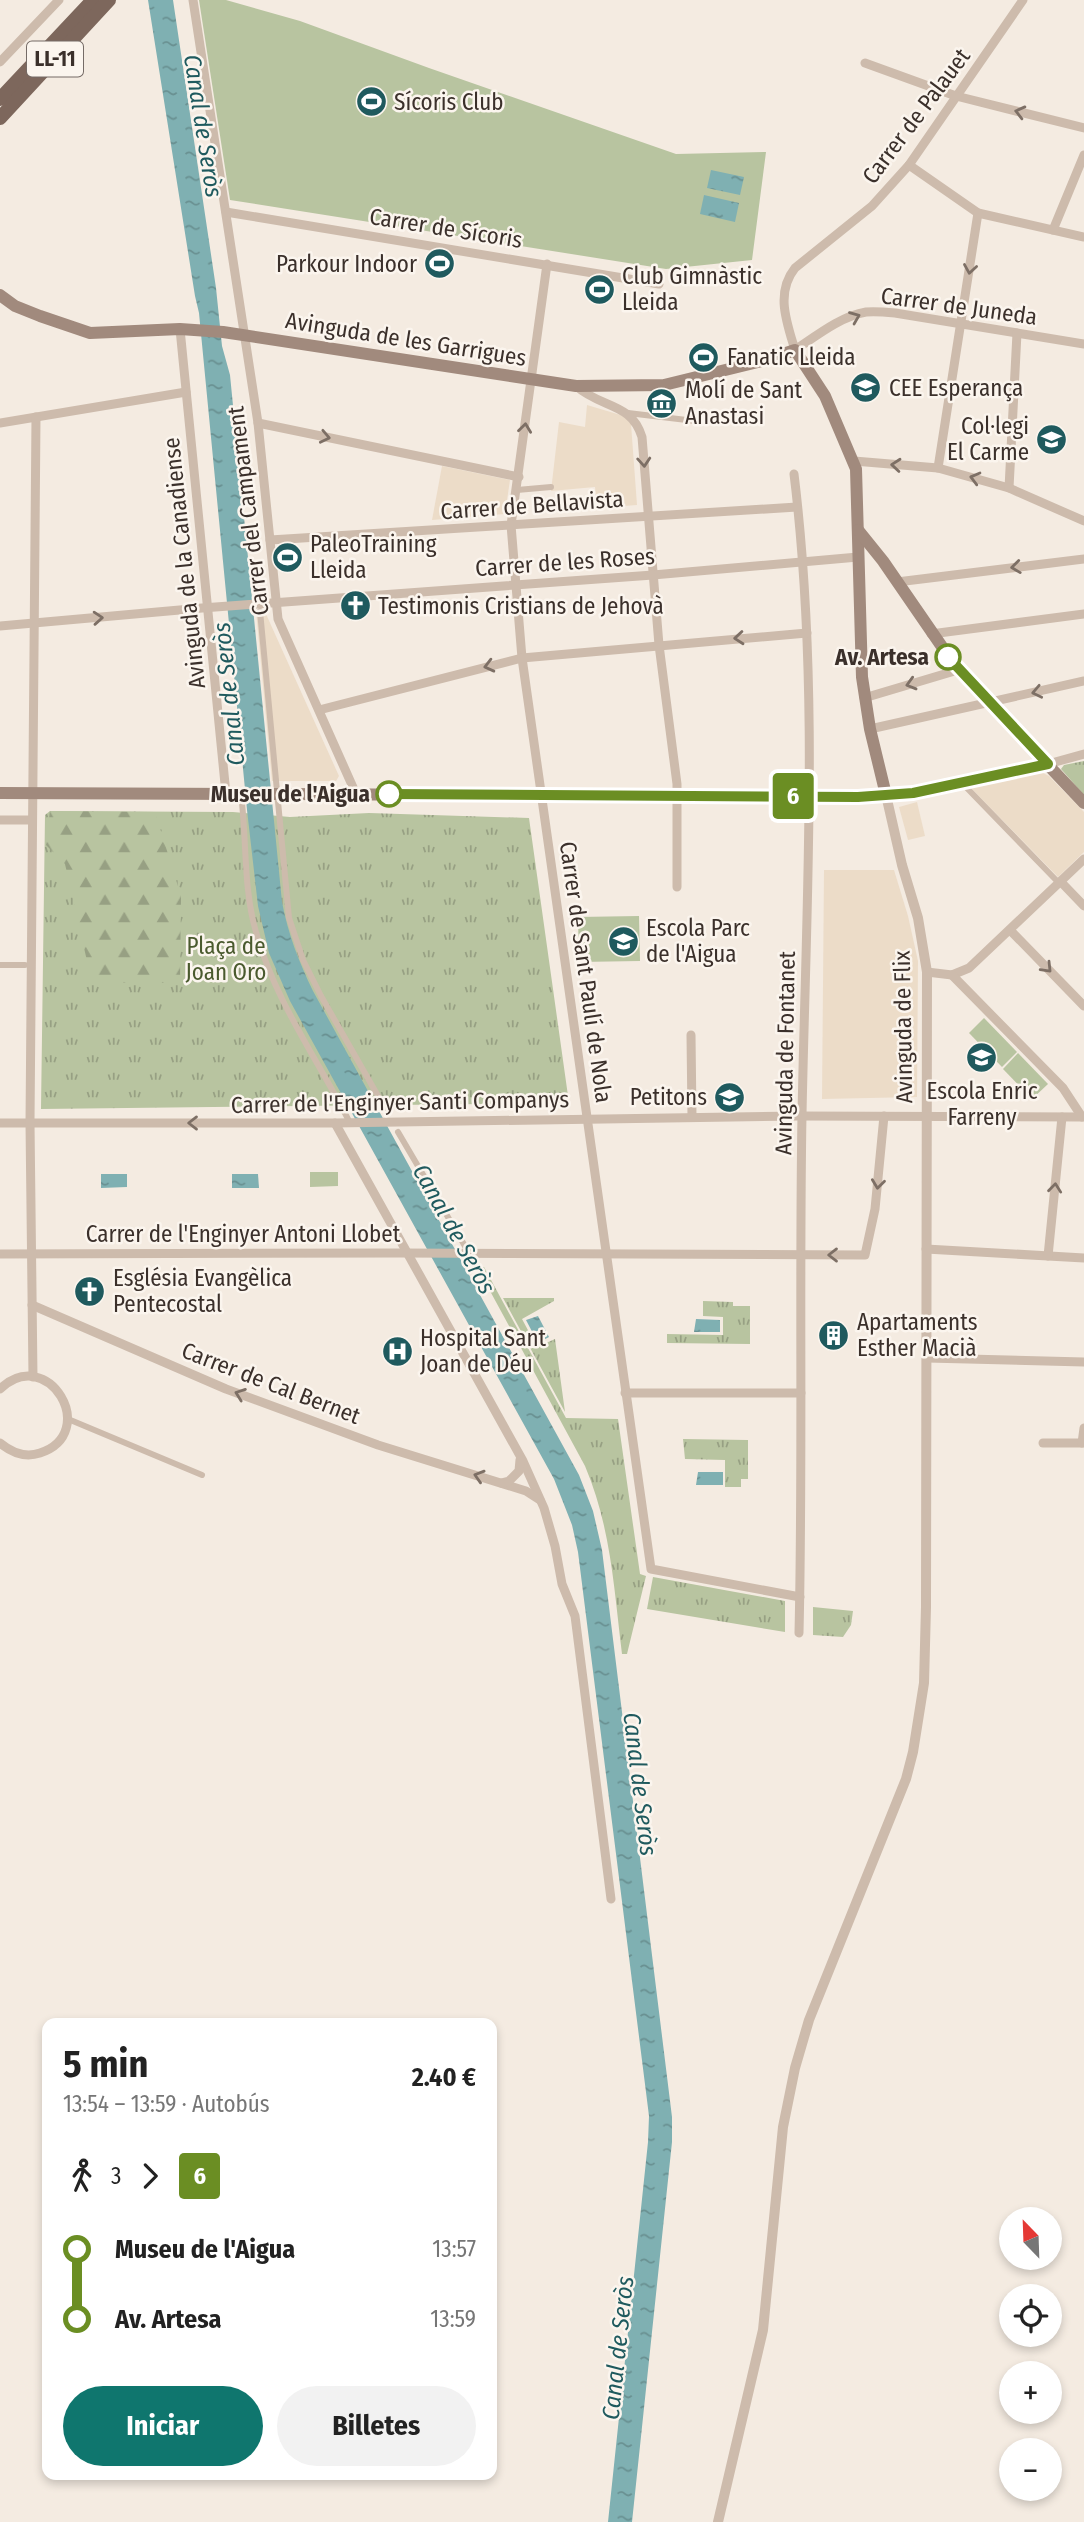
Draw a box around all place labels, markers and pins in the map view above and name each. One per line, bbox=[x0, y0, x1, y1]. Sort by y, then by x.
sports icon: Sícoris Club bbox=[354, 85, 388, 119]
place label: Sícoris Club bbox=[394, 88, 504, 116]
sports icon: Parkour Indoor bbox=[423, 247, 457, 281]
place label: Parkour Indoor bbox=[276, 250, 417, 278]
place label: Club Gimnàstic Lleida bbox=[622, 262, 762, 316]
sports icon: Club Gimnàstic Lleida bbox=[582, 272, 616, 306]
sports icon: Fanatic Lleida bbox=[687, 340, 721, 374]
place label: Fanatic Lleida bbox=[727, 343, 856, 371]
school or university icon: CEE Esperança bbox=[849, 371, 883, 405]
place label: CEE Esperança bbox=[889, 374, 1023, 402]
place label: Molí de Sant Anastasi bbox=[685, 376, 803, 430]
museum icon: Molí de Sant Anastasi bbox=[645, 386, 679, 420]
place label: Col·legi El Carme bbox=[947, 412, 1029, 466]
school or university icon: Col·legi El Carme bbox=[1035, 422, 1069, 456]
place label: PaleoTraining Lleida bbox=[310, 530, 437, 584]
sports icon: PaleoTraining Lleida bbox=[270, 540, 304, 574]
church icon: Testimonis Cristians de Jehovà bbox=[338, 589, 372, 623]
place label: Testimonis Cristians de Jehovà bbox=[378, 592, 664, 620]
place label: Av. Artesa bbox=[834, 643, 929, 671]
marker: Av. Artesa bbox=[935, 644, 961, 670]
place label: Museu de l'Aigua bbox=[211, 780, 370, 808]
marker: Museu de l'Aigua bbox=[376, 781, 402, 807]
place label: Escola Parc de l'Aigua bbox=[646, 914, 750, 968]
school or university icon: Escola Parc de l'Aigua bbox=[606, 924, 640, 958]
school or university icon: Escola Enric Farreny bbox=[965, 1040, 999, 1074]
place label: Escola Enric Farreny bbox=[927, 1077, 1038, 1131]
school or university icon: Petitons bbox=[713, 1080, 747, 1114]
place label: Petitons bbox=[630, 1083, 707, 1111]
place label: Església Evangèlica Pentecostal bbox=[113, 1264, 292, 1318]
church icon: Església Evangèlica Pentecostal bbox=[73, 1274, 107, 1308]
place label: Apartaments Esther Macià bbox=[857, 1308, 978, 1362]
building icon: Apartaments Esther Macià bbox=[817, 1318, 851, 1352]
place label: Hospital Sant Joan de Déu bbox=[420, 1324, 547, 1378]
hospital icon: Hospital Sant Joan de Déu bbox=[380, 1334, 414, 1368]

